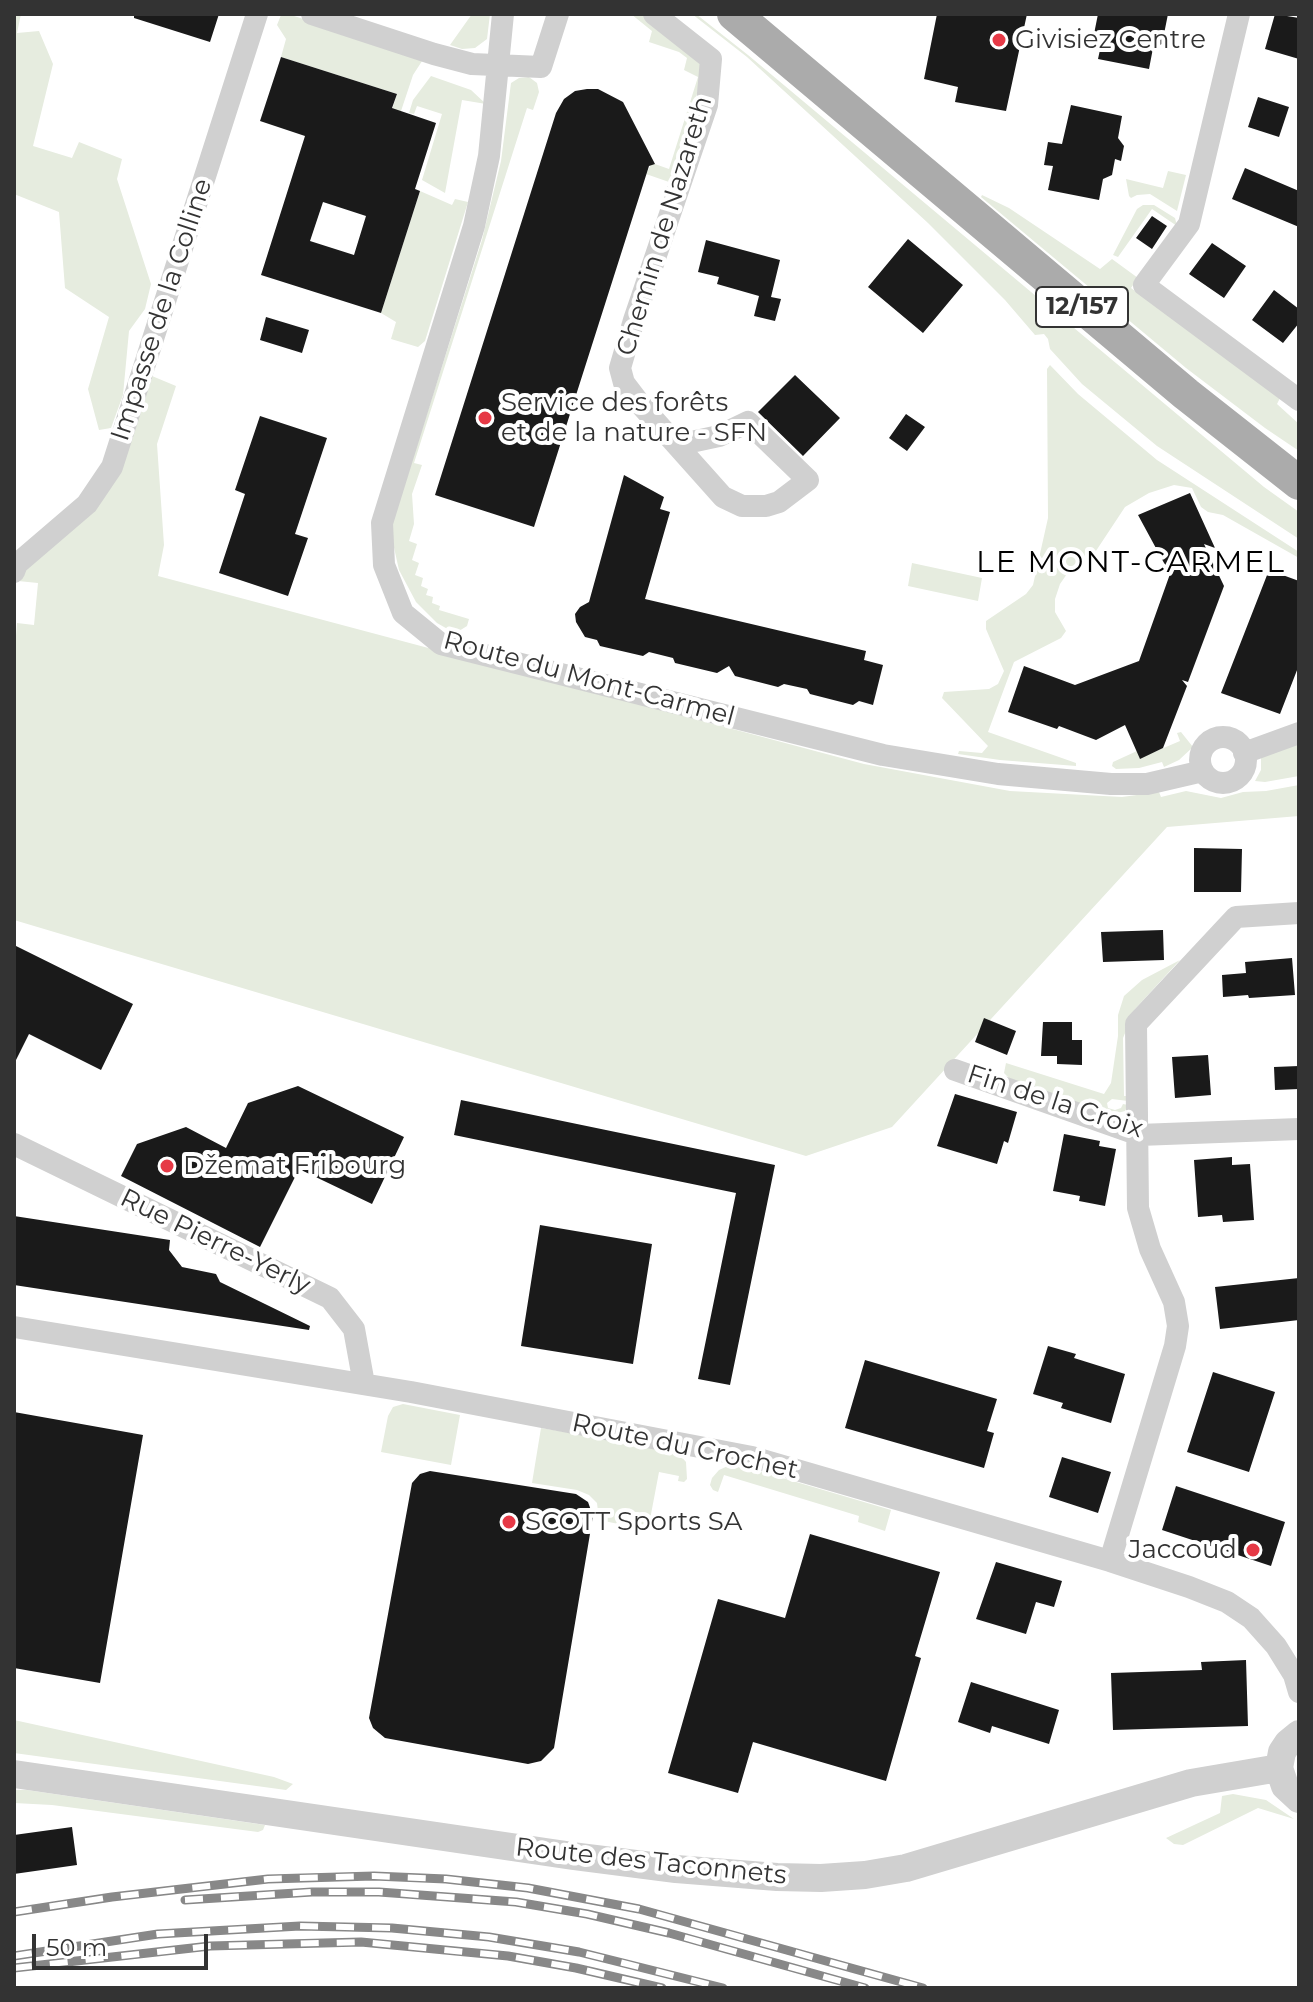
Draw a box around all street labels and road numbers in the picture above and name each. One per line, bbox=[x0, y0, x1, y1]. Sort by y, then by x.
street label: Chemin de Nazareth bbox=[611, 92, 719, 360]
street label: Impasse de la Colline bbox=[105, 175, 219, 445]
road number: 12/157 bbox=[1036, 287, 1128, 327]
street label: Route du Mont-Carmel bbox=[440, 625, 738, 733]
street label: Fin de la Croix bbox=[963, 1059, 1147, 1145]
street label: Rue Pierre-Yerly bbox=[115, 1183, 315, 1301]
street label: Route du Crochet bbox=[569, 1408, 801, 1486]
street label: Route des Taconnets bbox=[514, 1832, 788, 1892]

